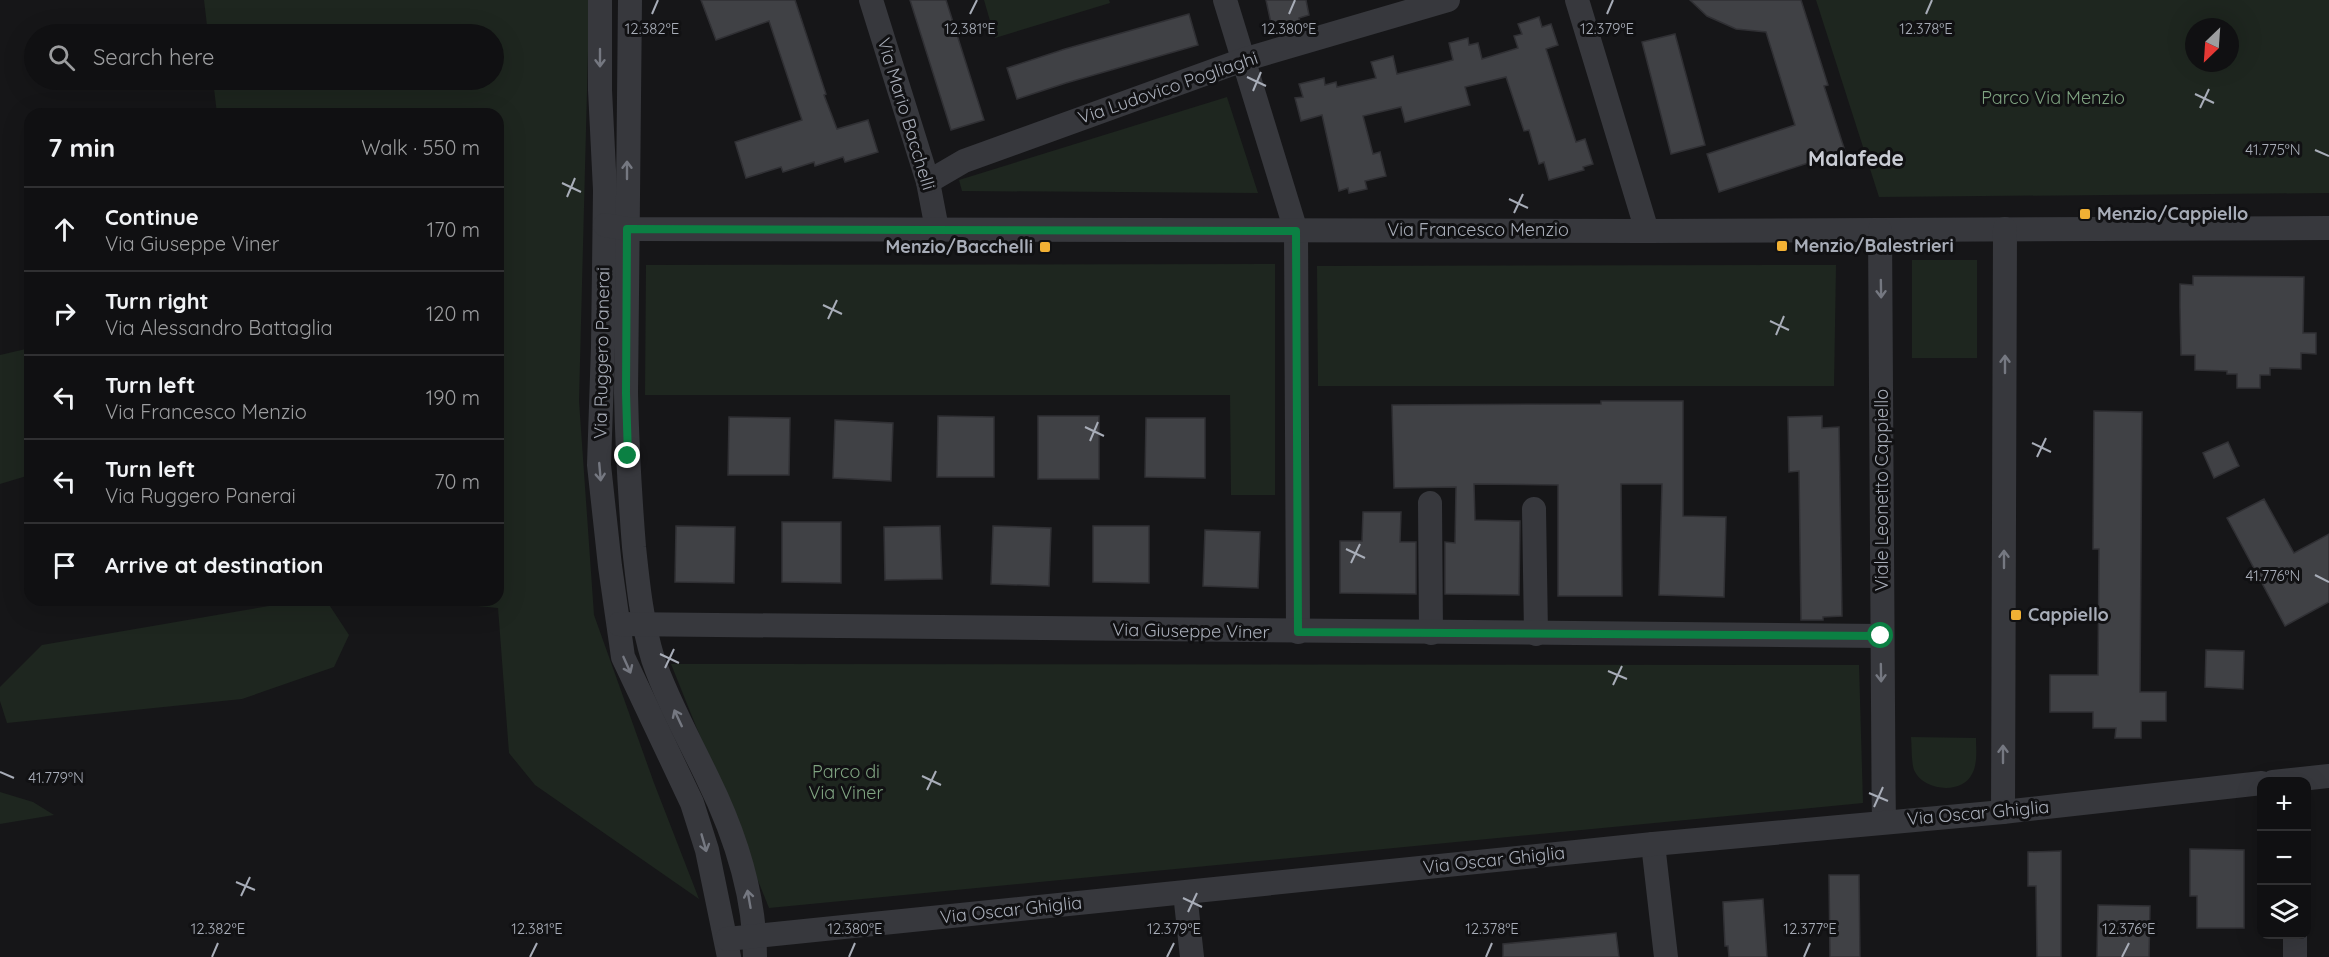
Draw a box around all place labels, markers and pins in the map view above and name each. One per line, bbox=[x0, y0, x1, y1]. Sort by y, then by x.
place label: Menzio/Cappiello bbox=[2097, 202, 2248, 225]
marker: Menzio/Cappiello bbox=[2078, 207, 2092, 221]
place label: Menzio/Balestrieri bbox=[1794, 234, 1954, 257]
place label: Menzio/Bacchelli bbox=[886, 235, 1033, 258]
marker: Menzio/Balestrieri bbox=[1775, 239, 1789, 253]
marker: Menzio/Bacchelli bbox=[1038, 240, 1052, 254]
place label: Cappiello bbox=[2028, 603, 2109, 626]
marker: Cappiello bbox=[2009, 608, 2023, 622]

